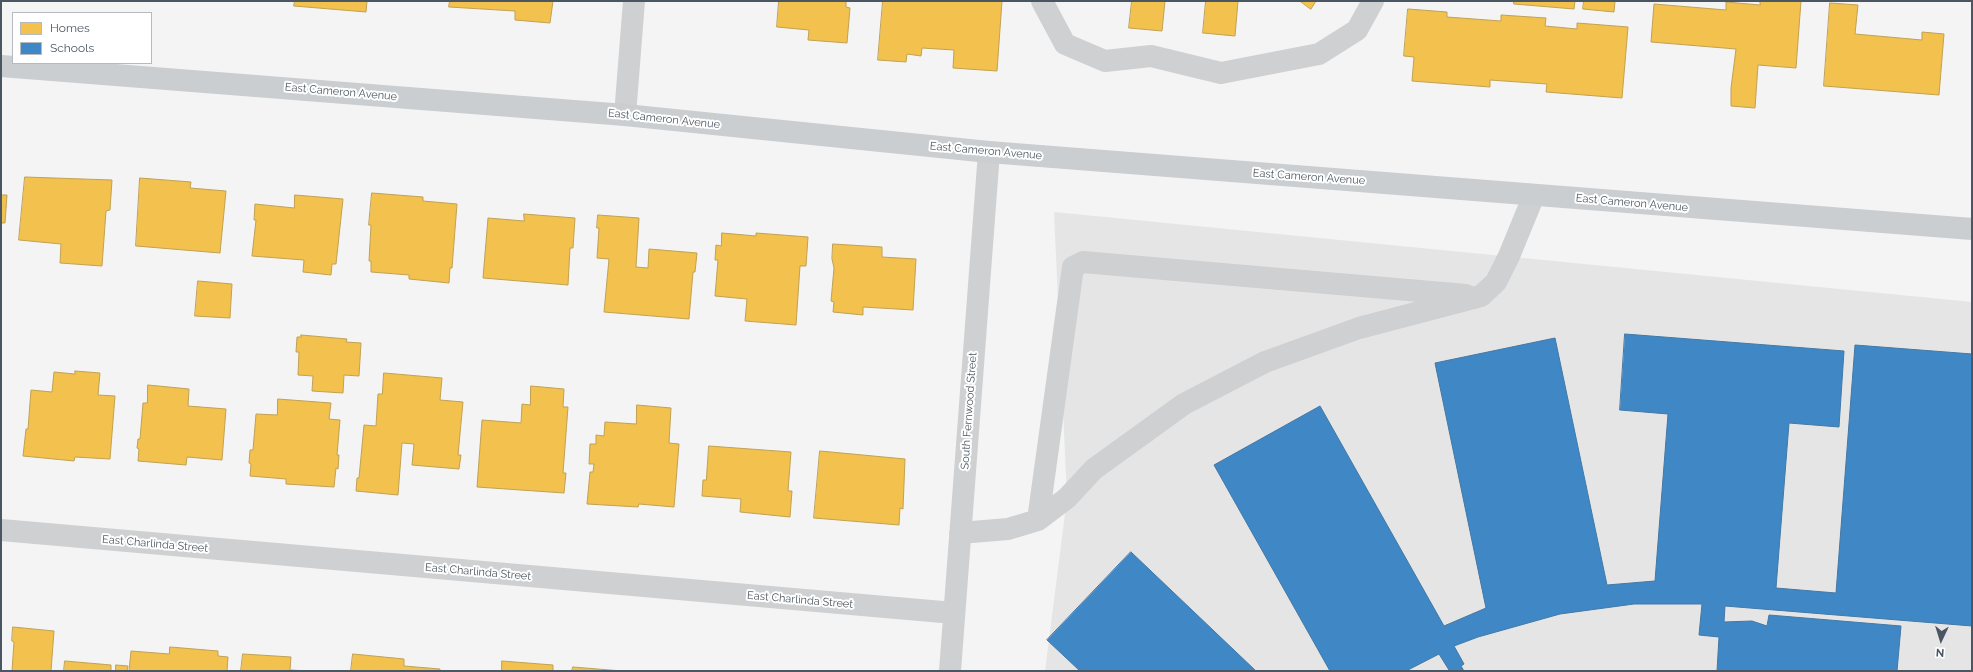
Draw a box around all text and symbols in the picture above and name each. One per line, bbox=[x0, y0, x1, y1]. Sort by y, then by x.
legend bbox=[12, 12, 152, 64]
text: Homes bbox=[50, 21, 90, 35]
text: Schools bbox=[50, 41, 94, 55]
street label: East Cameron Avenue bbox=[284, 81, 398, 103]
street label: East Cameron Avenue bbox=[607, 107, 721, 131]
street label: East Cameron Avenue bbox=[929, 140, 1043, 162]
street label: East Cameron Avenue bbox=[1252, 166, 1366, 188]
street label: East Cameron Avenue bbox=[1575, 192, 1689, 214]
street label: South Fernwood Street bbox=[958, 352, 980, 470]
street label: East Charlinda Street bbox=[102, 533, 208, 555]
street label: East Charlinda Street bbox=[425, 561, 531, 583]
street label: East Charlinda Street bbox=[747, 589, 853, 611]
north arrow bbox=[1921, 620, 1961, 660]
text: N bbox=[1935, 646, 1945, 659]

